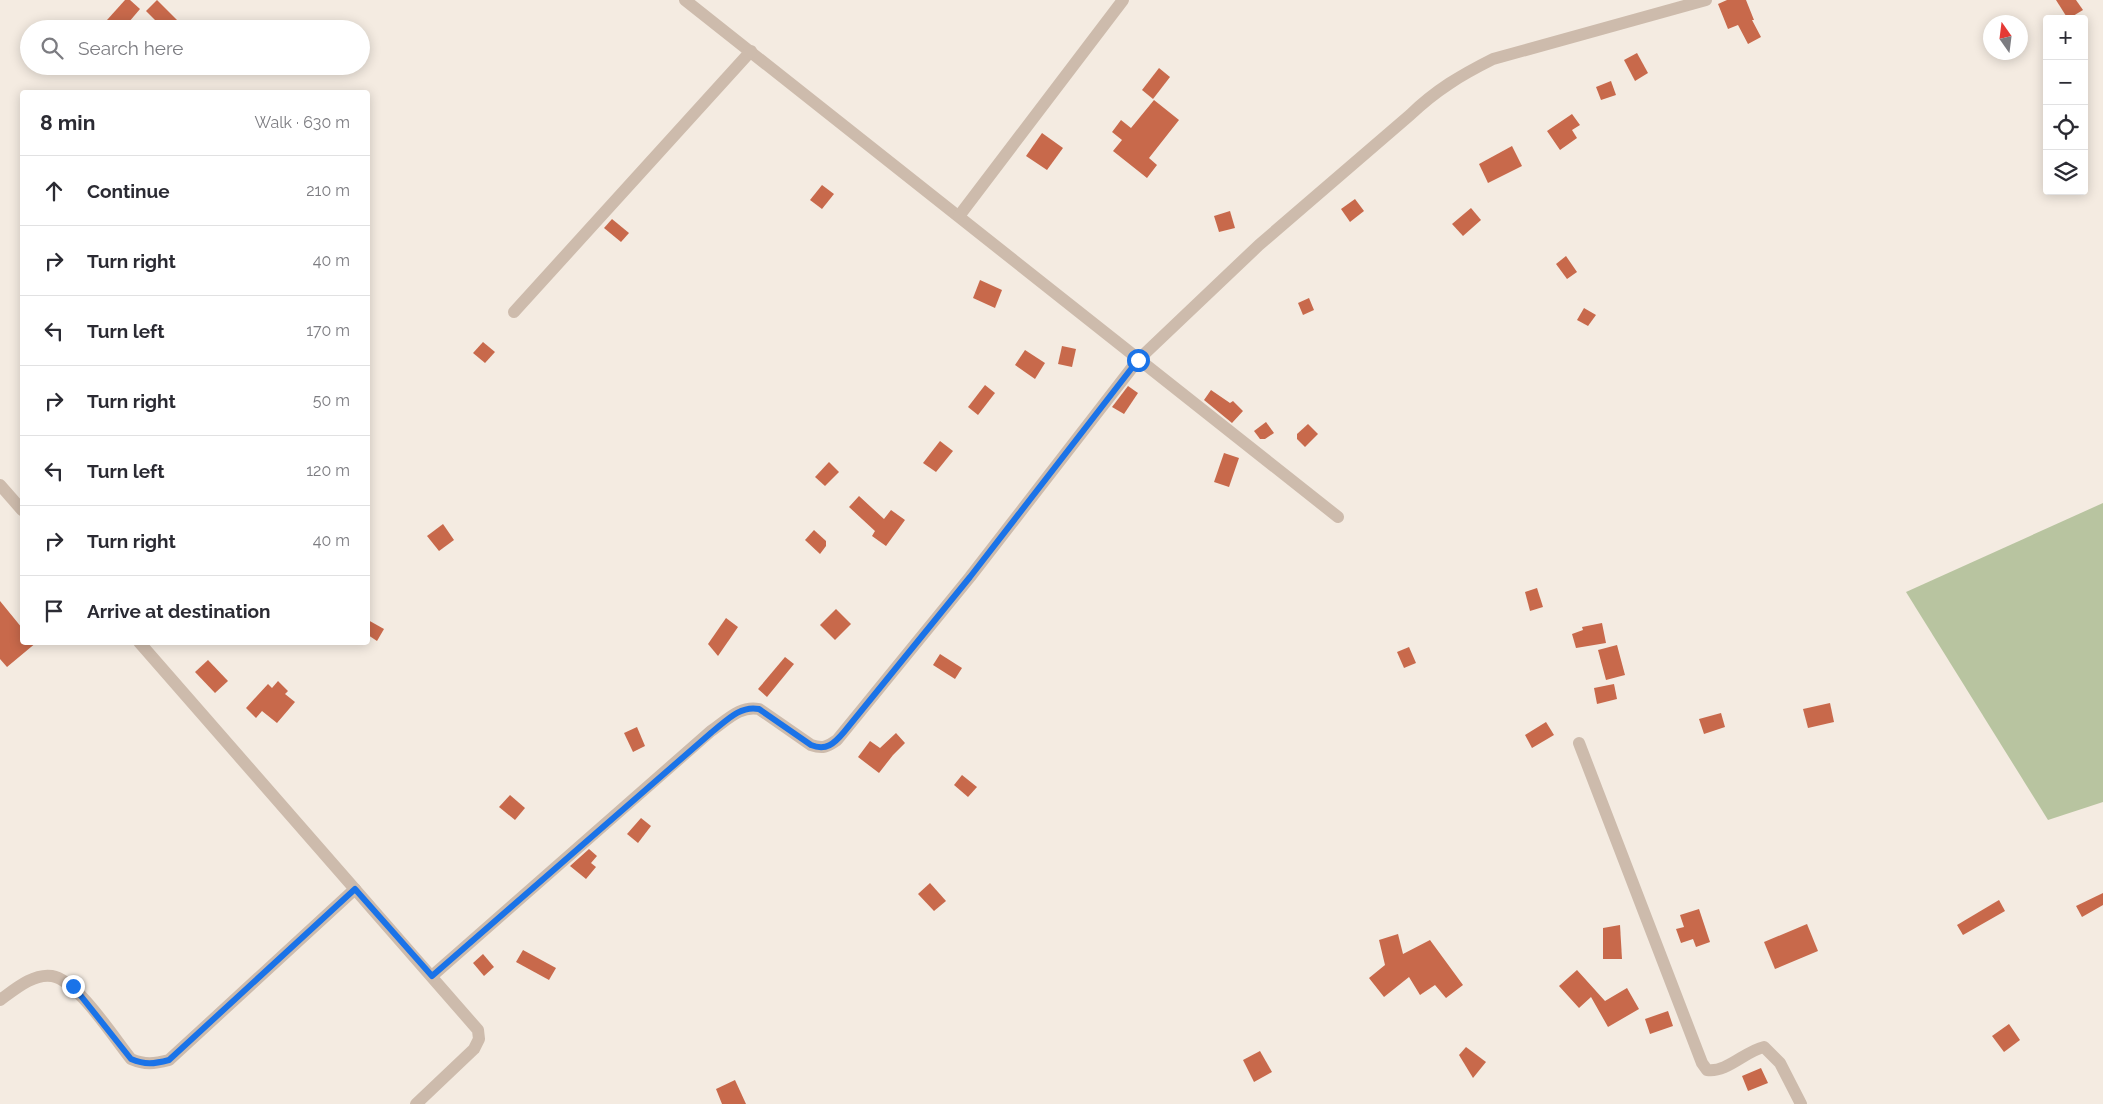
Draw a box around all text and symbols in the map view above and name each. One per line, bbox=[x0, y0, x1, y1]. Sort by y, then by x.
north arrow bbox=[1983, 15, 2028, 60]
map controls bbox=[2043, 15, 2088, 195]
button: + bbox=[2043, 15, 2088, 60]
search box bbox=[20, 20, 370, 75]
icon: search bbox=[38, 34, 66, 62]
text: Search here bbox=[78, 37, 184, 59]
button: − bbox=[2043, 60, 2088, 105]
button: locate bbox=[2043, 105, 2088, 150]
text: 8 min bbox=[40, 110, 95, 135]
text: Walk · 630 m bbox=[255, 113, 350, 132]
button: layers bbox=[2043, 150, 2088, 195]
icon: ahead bbox=[40, 177, 68, 205]
text: Continue bbox=[87, 180, 170, 202]
text: 210 m bbox=[306, 181, 350, 200]
icon: right bbox=[40, 247, 68, 275]
text: Turn right bbox=[87, 250, 176, 272]
text: 40 m bbox=[313, 251, 350, 270]
icon: left bbox=[40, 317, 68, 345]
text: Turn left bbox=[87, 320, 164, 342]
text: 170 m bbox=[306, 321, 350, 340]
route start bbox=[1127, 349, 1150, 372]
icon: right bbox=[40, 387, 68, 415]
text: Turn right bbox=[87, 390, 176, 412]
text: 50 m bbox=[313, 391, 350, 410]
icon: left bbox=[40, 457, 68, 485]
text: Turn left bbox=[87, 460, 164, 482]
text: 120 m bbox=[306, 461, 350, 480]
icon: right bbox=[40, 527, 68, 555]
text: Turn right bbox=[87, 530, 176, 552]
text: 40 m bbox=[313, 531, 350, 550]
icon: arrive bbox=[40, 597, 68, 625]
text: Arrive at destination bbox=[87, 600, 271, 622]
route end bbox=[62, 975, 85, 998]

